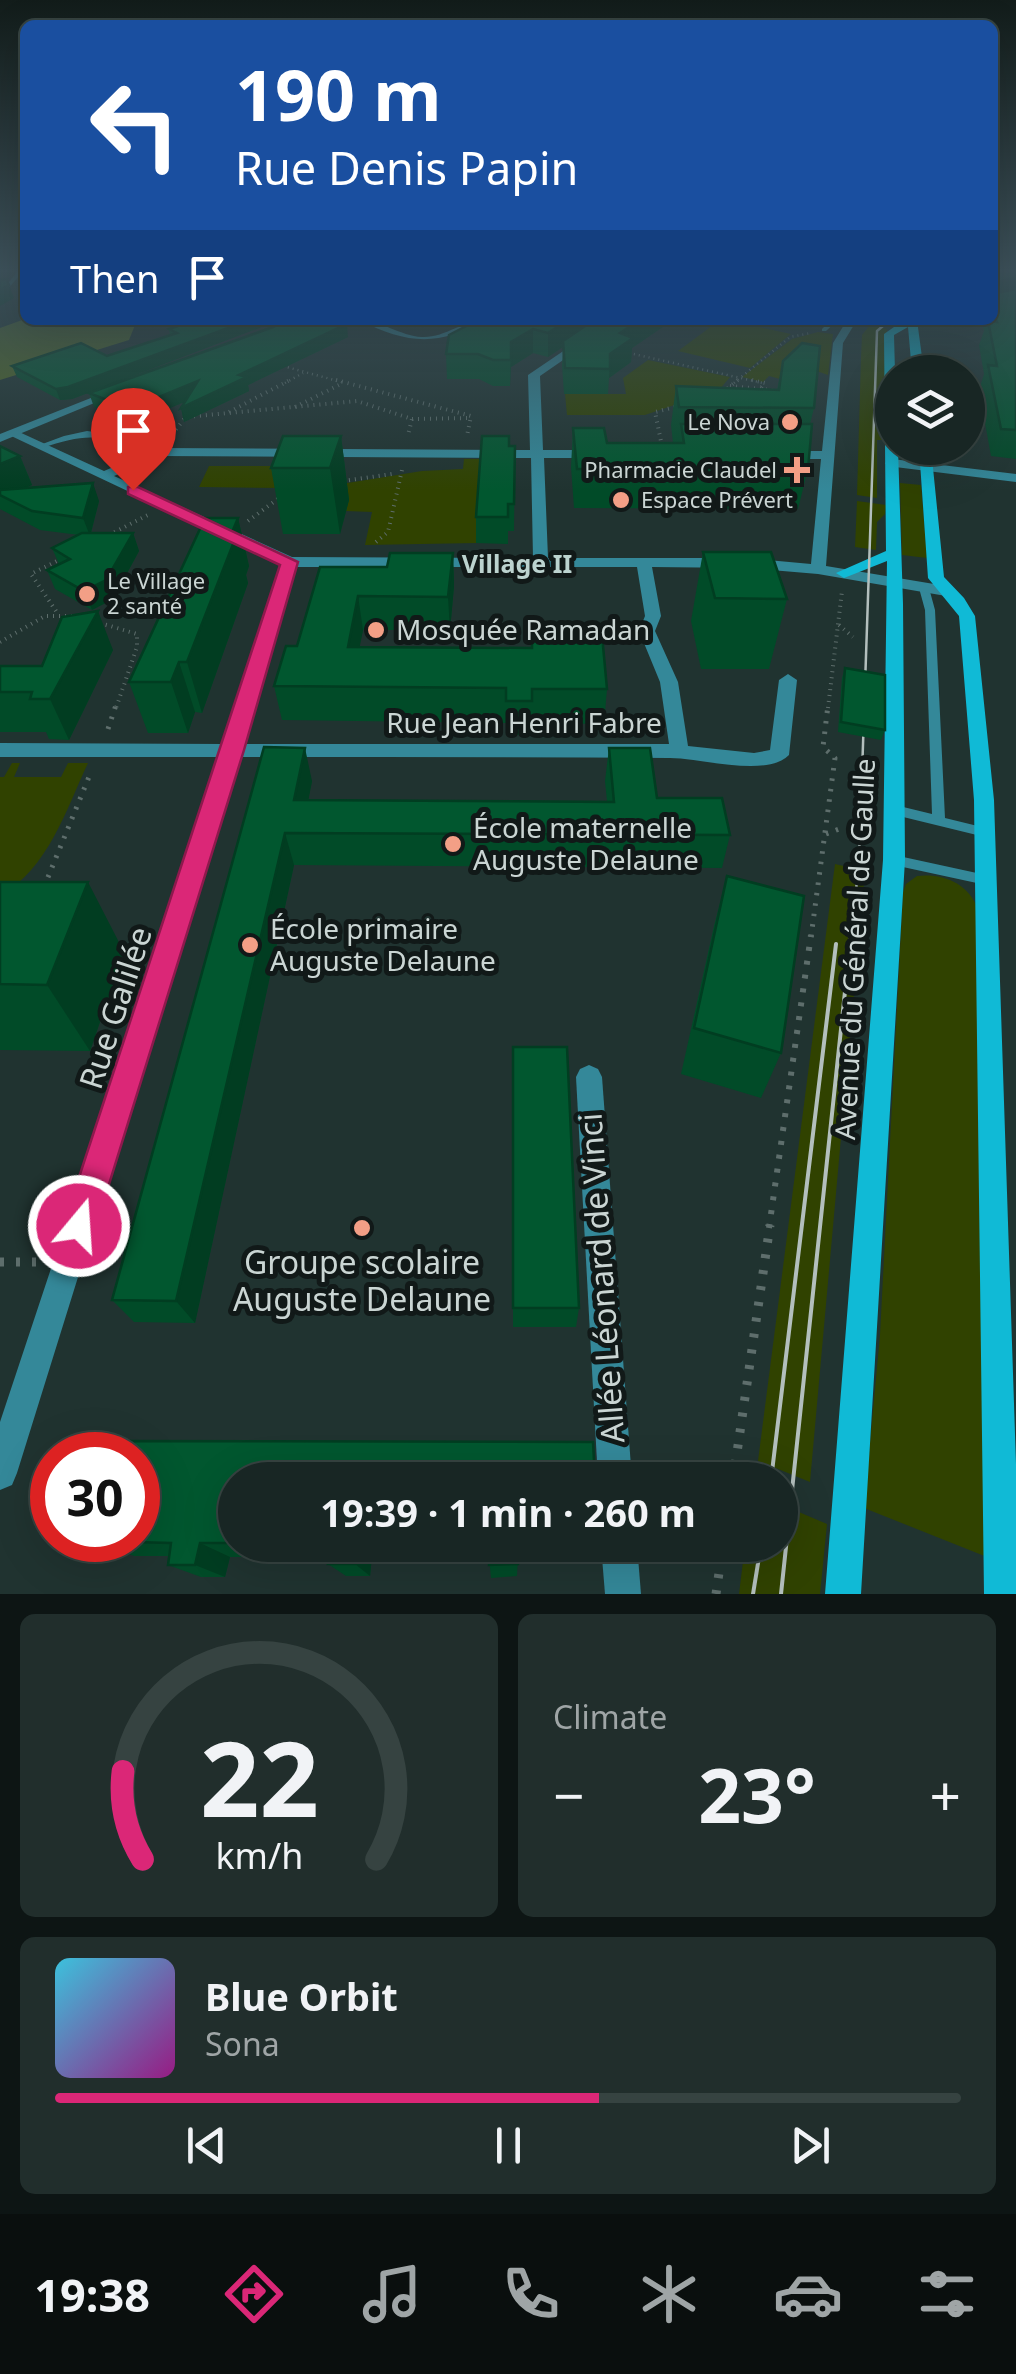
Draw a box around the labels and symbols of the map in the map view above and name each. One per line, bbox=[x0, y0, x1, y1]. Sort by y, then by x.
pin bbox=[91, 388, 176, 491]
place label: Le Nova bbox=[687, 406, 770, 436]
marker: Le Nova bbox=[779, 411, 801, 433]
place label: Pharmacie Claudel bbox=[584, 454, 777, 484]
marker: Pharmacie Claudel bbox=[786, 459, 808, 481]
place label: Espace Prévert bbox=[641, 484, 793, 514]
marker: Espace Prévert bbox=[610, 489, 632, 511]
district label: Village II bbox=[462, 546, 572, 580]
place label: Le Village 2 santé bbox=[107, 565, 205, 620]
marker: Le Village 2 santé bbox=[76, 583, 98, 605]
place label: Mosquée Ramadan bbox=[396, 610, 650, 648]
marker: Mosquée Ramadan bbox=[365, 619, 387, 641]
street label: Rue Jean Henri Fabre bbox=[386, 703, 662, 741]
street label: Avenue du Général de Gaulle bbox=[825, 757, 883, 1141]
place label: École maternelle Auguste Delaune bbox=[473, 808, 699, 878]
marker: École maternelle Auguste Delaune bbox=[442, 833, 464, 855]
place label: École primaire Auguste Delaune bbox=[270, 909, 496, 979]
street label: Rue Galilée bbox=[68, 921, 161, 1094]
marker: École primaire Auguste Delaune bbox=[239, 934, 261, 956]
street label: Allée Léonard de Vinci bbox=[568, 1112, 633, 1445]
position arrow bbox=[27, 1174, 131, 1278]
marker: Groupe scolaire Auguste Delaune bbox=[351, 1217, 373, 1239]
place label: Groupe scolaire Auguste Delaune bbox=[233, 1240, 491, 1320]
speed limit sign: 30 bbox=[30, 1432, 160, 1562]

